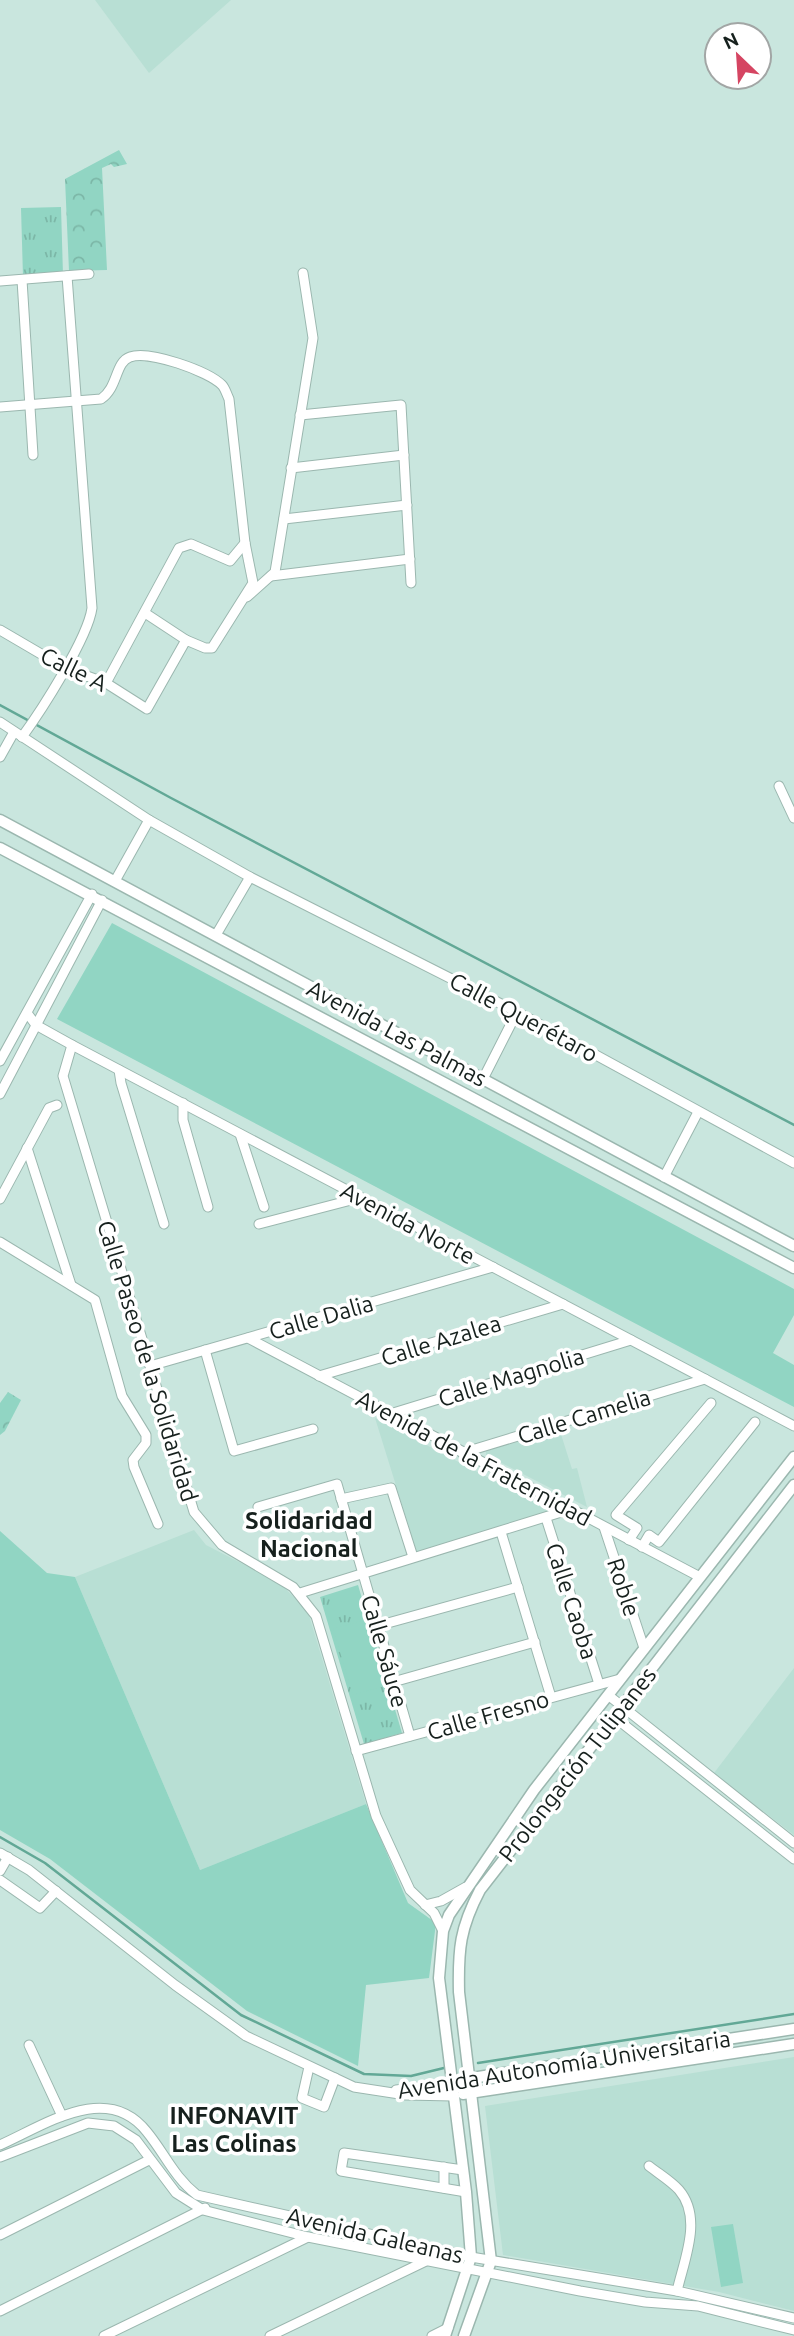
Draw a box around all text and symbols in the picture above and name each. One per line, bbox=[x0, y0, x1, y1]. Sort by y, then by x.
north arrow bbox=[703, 21, 773, 91]
text: N bbox=[720, 28, 742, 54]
street label: Calle A bbox=[37, 642, 111, 696]
street label: Calle Querétaro bbox=[446, 967, 602, 1067]
street label: Avenida Las Palmas bbox=[303, 975, 491, 1091]
street label: Avenida Norte bbox=[337, 1177, 479, 1269]
street label: Calle Paseo de la Solidaridad bbox=[93, 1217, 203, 1505]
street label: Calle Dalia bbox=[266, 1290, 376, 1344]
street label: Calle Azalea bbox=[378, 1310, 504, 1370]
street label: Calle Magnolia bbox=[435, 1343, 587, 1411]
street label: Calle Camelia bbox=[514, 1384, 654, 1448]
street label: Avenida de la Fraternidad bbox=[352, 1385, 596, 1531]
district label: Solidaridad Nacional bbox=[245, 1507, 373, 1562]
street label: Calle Caoba bbox=[541, 1540, 603, 1662]
street label: Roble bbox=[603, 1555, 645, 1619]
street label: Calle Sáuce bbox=[357, 1592, 413, 1710]
street label: Prolongación Tulipanes bbox=[493, 1662, 661, 1866]
street label: Calle Fresno bbox=[424, 1686, 552, 1744]
street label: Avenida Autonomía Universitaria bbox=[396, 2025, 732, 2103]
district label: INFONAVIT Las Colinas bbox=[169, 2102, 299, 2157]
street label: Avenida Galeanas bbox=[284, 2203, 466, 2267]

